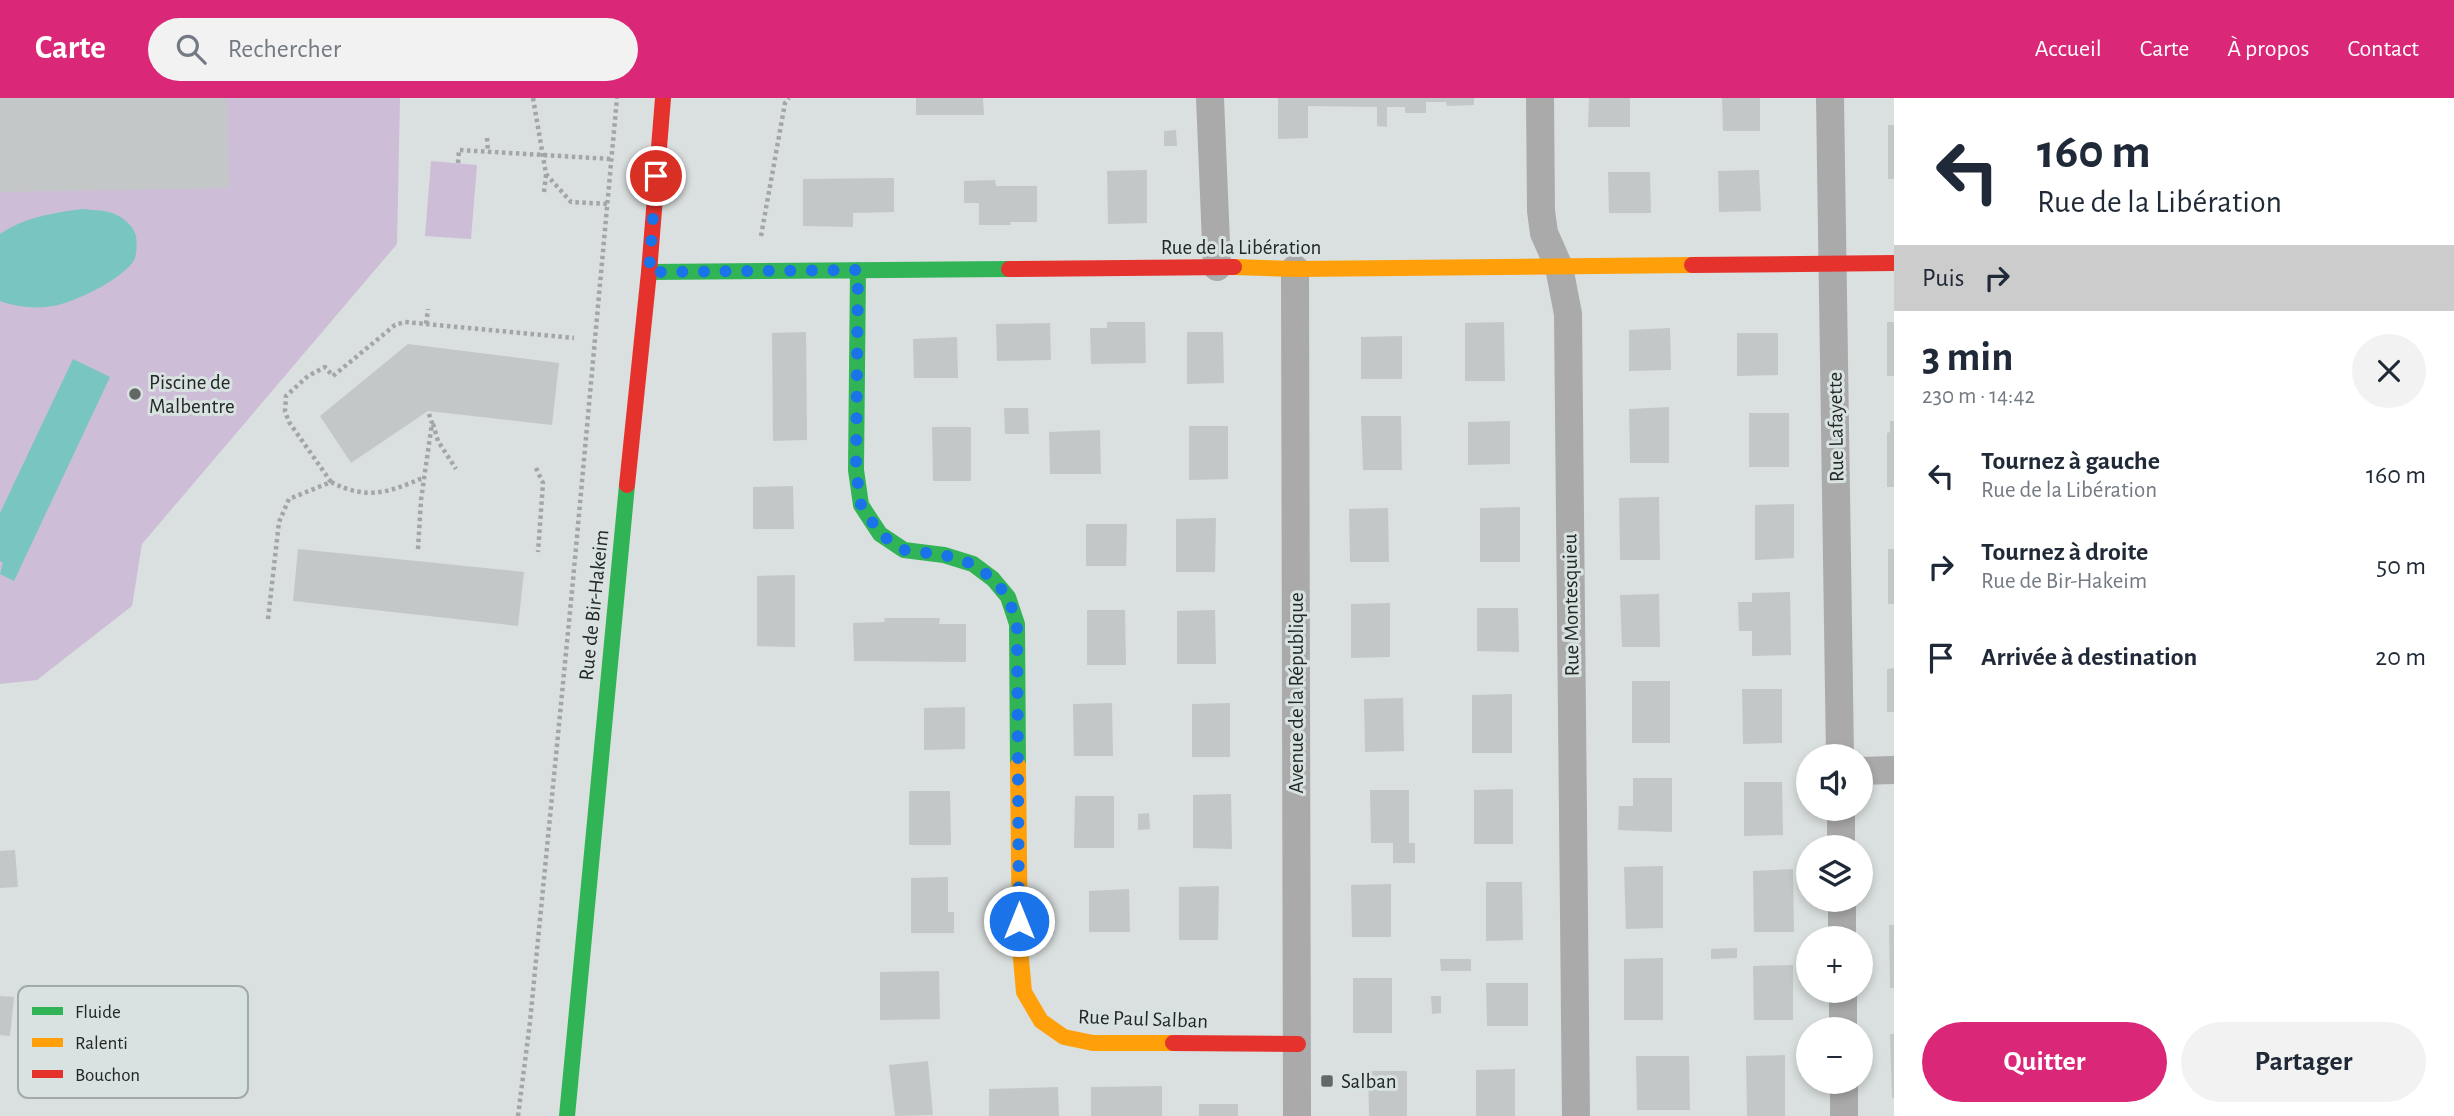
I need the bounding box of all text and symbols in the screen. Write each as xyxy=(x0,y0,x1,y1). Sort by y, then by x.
search box xyxy=(148,18,638,81)
icon: search xyxy=(172,30,210,68)
text: Carte xyxy=(35,32,106,65)
text: Rechercher xyxy=(228,36,341,62)
text: Accueil xyxy=(2035,37,2102,61)
text: Carte xyxy=(2140,37,2189,61)
text: À propos xyxy=(2227,37,2309,61)
text: Contact xyxy=(2347,37,2419,61)
icon: left xyxy=(1922,126,2013,217)
text: 160 m xyxy=(2037,128,2151,177)
pin xyxy=(626,146,686,206)
icon: arrive xyxy=(637,157,675,195)
text: Rue de la Libération xyxy=(2037,186,2282,218)
street label: Rue de la Libération xyxy=(1161,237,1321,258)
icon: right xyxy=(1978,259,2016,297)
text: Puis xyxy=(1922,265,1964,291)
button: close xyxy=(2352,334,2426,408)
text: 3 min xyxy=(1922,336,2014,378)
place label: Piscine de Malbentre xyxy=(149,372,235,417)
street label: Rue Lafayette xyxy=(1825,372,1847,482)
text: 230 m · 14:42 xyxy=(1922,385,2035,408)
marker: Piscine de Malbentre xyxy=(127,386,143,402)
text: Tournez à gauche xyxy=(1981,448,2160,474)
icon: left xyxy=(1922,457,1960,495)
text: 160 m xyxy=(2366,462,2426,488)
text: Rue de la Libération xyxy=(1981,479,2157,502)
street label: Rue de Bir-Hakeim xyxy=(576,528,612,682)
street label: Rue Montesquieu xyxy=(1559,533,1583,677)
text: Tournez à droite xyxy=(1981,539,2148,565)
icon: right xyxy=(1922,548,1960,586)
text: 50 m xyxy=(2376,553,2426,579)
text: Rue de Bir-Hakeim xyxy=(1981,570,2147,593)
street label: Avenue de la République xyxy=(1286,592,1307,794)
icon: arrive xyxy=(1922,639,1960,677)
text: Arrivée à destination xyxy=(1981,644,2197,670)
text: 20 m xyxy=(2375,644,2426,670)
map controls xyxy=(1796,744,1873,1094)
button: sound xyxy=(1796,744,1873,821)
button: layers xyxy=(1796,835,1873,912)
position arrow xyxy=(982,884,1056,958)
button: + xyxy=(1796,926,1873,1003)
legend xyxy=(18,986,248,1098)
text: Fluide xyxy=(75,1003,121,1022)
street label: Rue Paul Salban xyxy=(1078,1006,1208,1032)
button: − xyxy=(1796,1017,1873,1094)
button: Quitter xyxy=(1922,1022,2167,1102)
button: Partager xyxy=(2181,1022,2426,1102)
text: Ralenti xyxy=(75,1034,128,1053)
text: Bouchon xyxy=(75,1066,140,1085)
place label: Salban xyxy=(1341,1071,1397,1092)
marker: Salban xyxy=(1319,1073,1335,1089)

